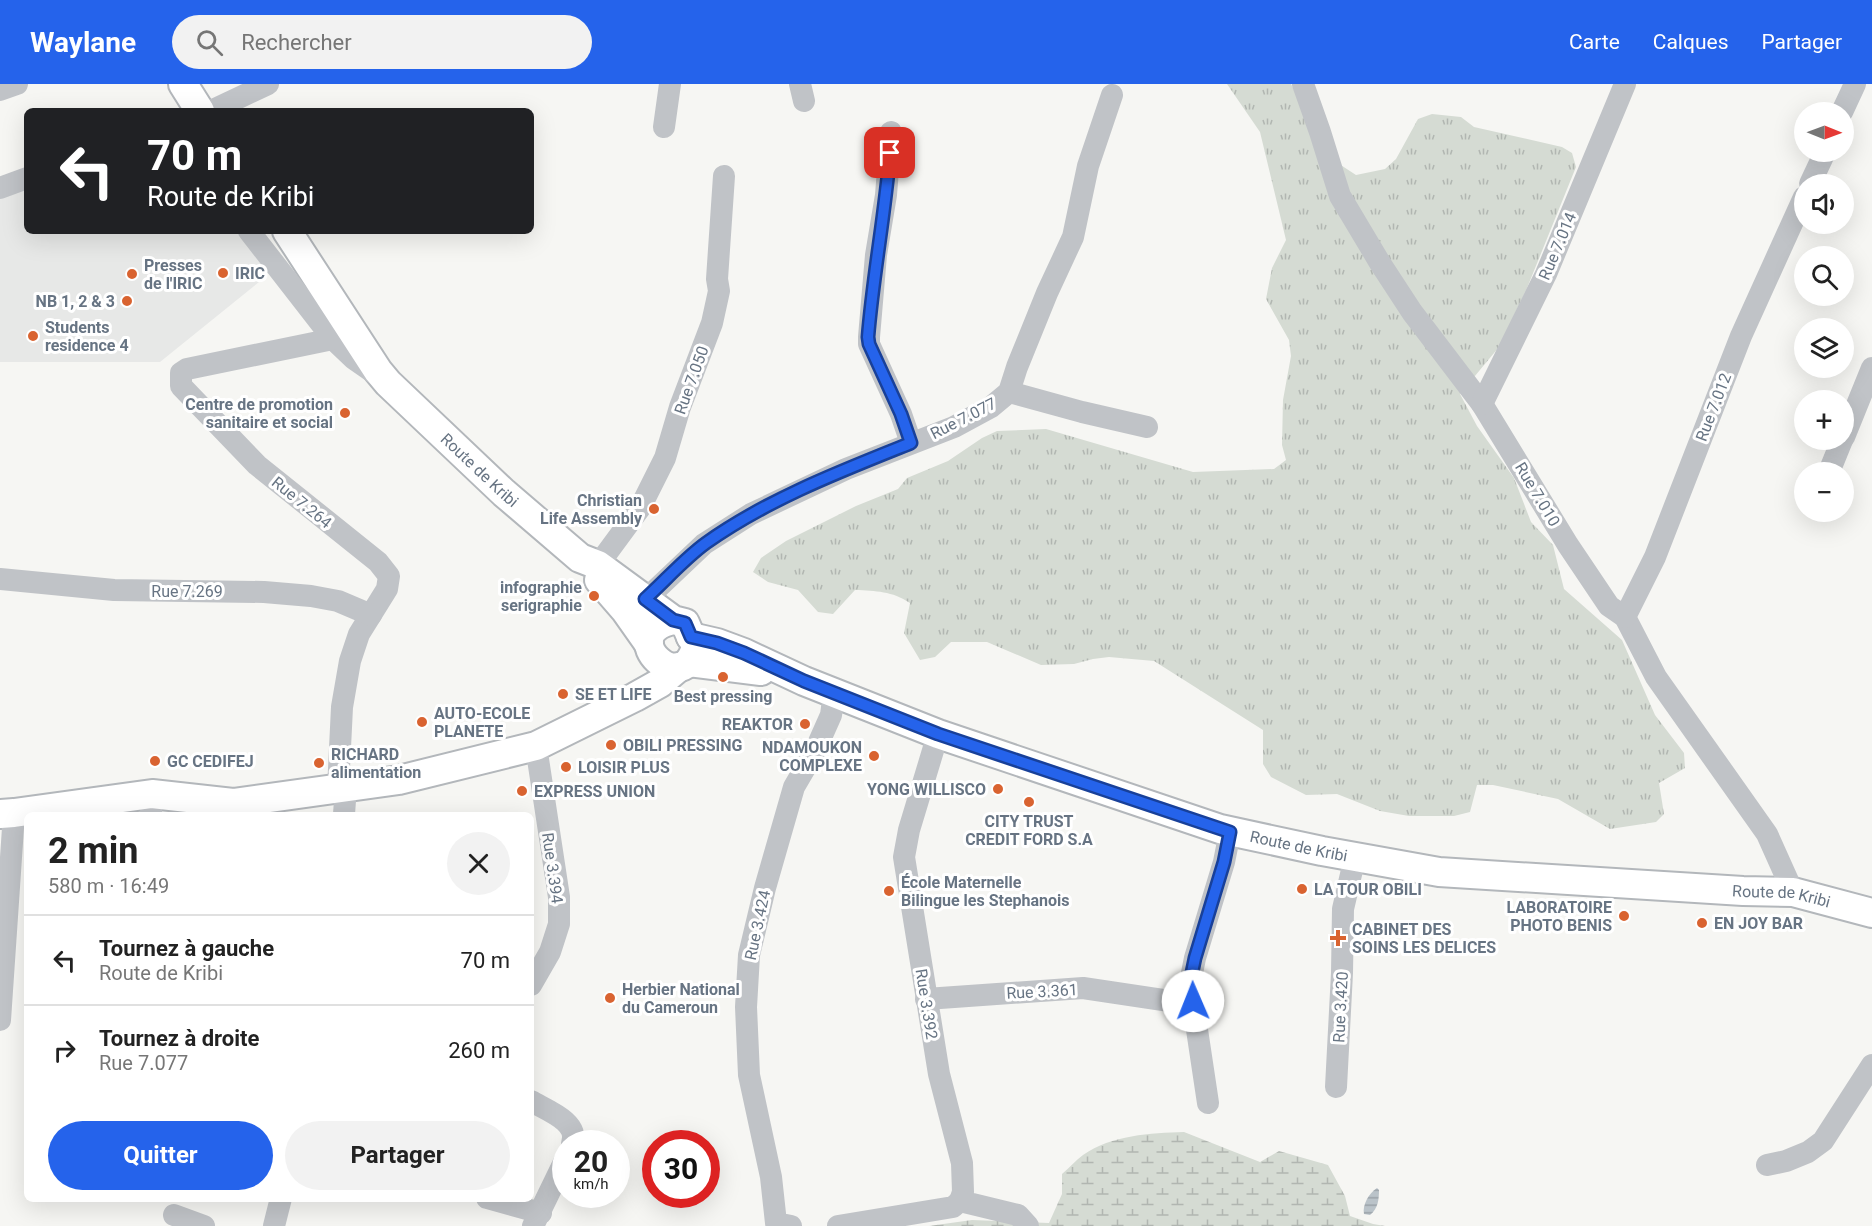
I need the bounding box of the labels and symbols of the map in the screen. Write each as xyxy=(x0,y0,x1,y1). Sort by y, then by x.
north arrow xyxy=(1794,102,1854,162)
pin xyxy=(864,127,915,178)
street label: Rue 7.014 xyxy=(1535,210,1580,283)
place label: Presses de l'IRIC xyxy=(144,256,203,293)
place label: IRIC xyxy=(235,264,265,283)
marker: IRIC xyxy=(216,266,230,280)
marker: Presses de l'IRIC xyxy=(125,267,139,281)
place label: NB 1, 2 & 3 xyxy=(36,292,115,311)
marker: NB 1, 2 & 3 xyxy=(120,294,134,308)
place label: Students residence 4 xyxy=(45,318,129,355)
marker: Students residence 4 xyxy=(26,329,40,343)
street label: Rue 7.050 xyxy=(670,343,713,417)
street label: Rue 7.012 xyxy=(1692,370,1735,444)
street label: Rue 7.077 xyxy=(927,394,999,443)
place label: Centre de promotion sanitaire et social xyxy=(185,395,333,432)
marker: Centre de promotion sanitaire et social xyxy=(338,406,352,420)
street label: Route de Kribi xyxy=(437,429,522,511)
street label: Rue 7.010 xyxy=(1511,459,1564,530)
street label: Rue 7.264 xyxy=(268,473,335,532)
place label: Christian Life Assembly xyxy=(540,491,643,528)
marker: Christian Life Assembly xyxy=(647,502,661,516)
place label: infographie serigraphie xyxy=(500,578,582,615)
street label: Rue 7.269 xyxy=(151,582,223,601)
marker: infographie serigraphie xyxy=(587,589,601,603)
marker: Best pressing xyxy=(716,670,730,684)
place label: SE ET LIFE xyxy=(575,685,652,704)
marker: SE ET LIFE xyxy=(556,687,570,701)
place label: Best pressing xyxy=(674,687,772,706)
place label: AUTO-ECOLE PLANETE xyxy=(434,704,530,741)
marker: AUTO-ECOLE PLANETE xyxy=(415,715,429,729)
place label: REAKTOR xyxy=(722,715,793,734)
marker: REAKTOR xyxy=(798,717,812,731)
place label: OBILI PRESSING xyxy=(623,736,742,755)
marker: OBILI PRESSING xyxy=(604,738,618,752)
place label: NDAMOUKON COMPLEXE xyxy=(762,738,862,775)
place label: RICHARD alimentation xyxy=(331,745,421,782)
marker: NDAMOUKON COMPLEXE xyxy=(867,749,881,763)
place label: GC CEDIFEJ xyxy=(167,752,254,771)
marker: GC CEDIFEJ xyxy=(148,754,162,768)
marker: RICHARD alimentation xyxy=(312,756,326,770)
place label: LOISIR PLUS xyxy=(578,758,670,777)
marker: LOISIR PLUS xyxy=(559,760,573,774)
place label: YONG WILLISCO xyxy=(867,780,986,799)
place label: EXPRESS UNION xyxy=(534,782,655,801)
marker: YONG WILLISCO xyxy=(991,782,1005,796)
marker: EXPRESS UNION xyxy=(515,784,529,798)
marker: CITY TRUST CREDIT FORD S.A xyxy=(1022,795,1036,809)
place label: CITY TRUST CREDIT FORD S.A xyxy=(965,812,1093,849)
street label: Route de Kribi xyxy=(1248,827,1349,865)
street label: Rue 3.394 xyxy=(538,831,567,905)
place label: École Maternelle Bilingue les Stephanois xyxy=(901,873,1070,910)
place label: LA TOUR OBILI xyxy=(1314,880,1422,899)
street label: Route de Kribi xyxy=(1732,881,1832,912)
marker: LA TOUR OBILI xyxy=(1295,882,1309,896)
marker: École Maternelle Bilingue les Stephanois xyxy=(882,884,896,898)
street label: Rue 3.424 xyxy=(741,888,774,962)
place label: LABORATOIRE PHOTO BENIS xyxy=(1507,898,1612,935)
marker: LABORATOIRE PHOTO BENIS xyxy=(1617,909,1631,923)
place label: EN JOY BAR xyxy=(1714,914,1803,933)
marker: EN JOY BAR xyxy=(1695,916,1709,930)
place label: CABINET DES SOINS LES DELICES xyxy=(1352,920,1496,957)
marker: CABINET DES SOINS LES DELICES xyxy=(1329,929,1347,947)
street label: Rue 3.392 xyxy=(912,967,941,1041)
position arrow xyxy=(1161,969,1225,1033)
street label: Rue 3.420 xyxy=(1329,971,1352,1043)
place label: Herbier National du Cameroun xyxy=(622,980,740,1017)
street label: Rue 3.361 xyxy=(1006,980,1078,1003)
marker: Herbier National du Cameroun xyxy=(603,991,617,1005)
speed limit sign: 30 xyxy=(642,1130,720,1208)

